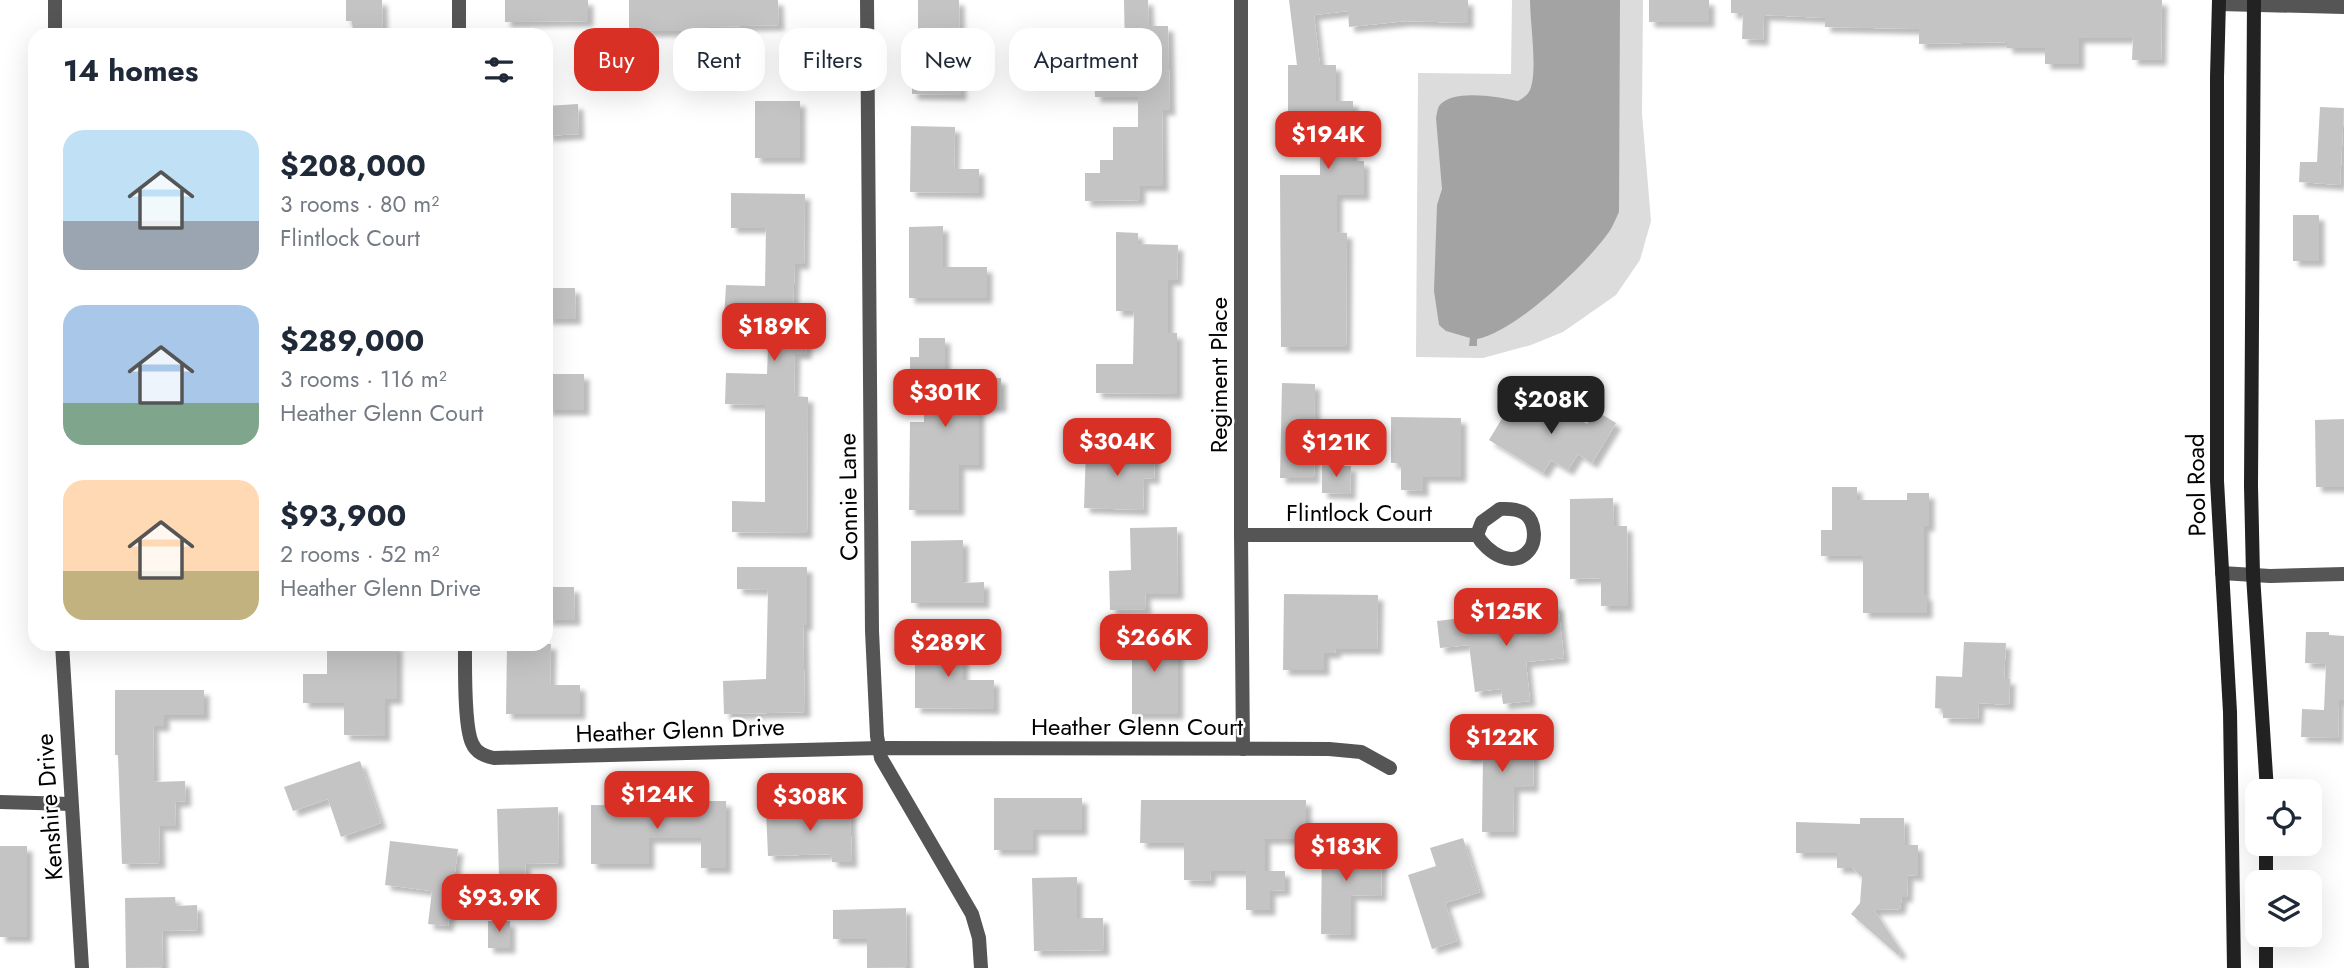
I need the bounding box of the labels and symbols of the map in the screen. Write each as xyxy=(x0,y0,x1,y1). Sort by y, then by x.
pin: $194K xyxy=(1279,111,1377,171)
street label: Regiment Place xyxy=(1201,297,1236,453)
pin: $189K xyxy=(725,304,823,363)
pin: $301K xyxy=(896,370,994,429)
pin: $208K xyxy=(1502,376,1600,436)
pin: $304K xyxy=(1068,419,1166,478)
pin: $121K xyxy=(1287,420,1385,479)
street label: Connie Lane xyxy=(829,433,867,561)
street label: Pool Road xyxy=(2178,433,2214,537)
street label: Flintlock Court xyxy=(1286,495,1432,530)
pin: $125K xyxy=(1457,588,1555,648)
pin: $266K xyxy=(1105,614,1203,674)
pin: $289K xyxy=(899,620,997,679)
street label: Heather Glenn Drive xyxy=(575,709,785,751)
street label: Heather Glenn Court xyxy=(1031,709,1243,744)
pin: $122K xyxy=(1453,714,1551,774)
street label: Kenshire Drive xyxy=(26,732,72,882)
pin: $124K xyxy=(608,772,706,831)
pin: $308K xyxy=(761,774,859,833)
pin: $183K xyxy=(1297,824,1395,883)
pin: $93.9K xyxy=(442,874,556,934)

